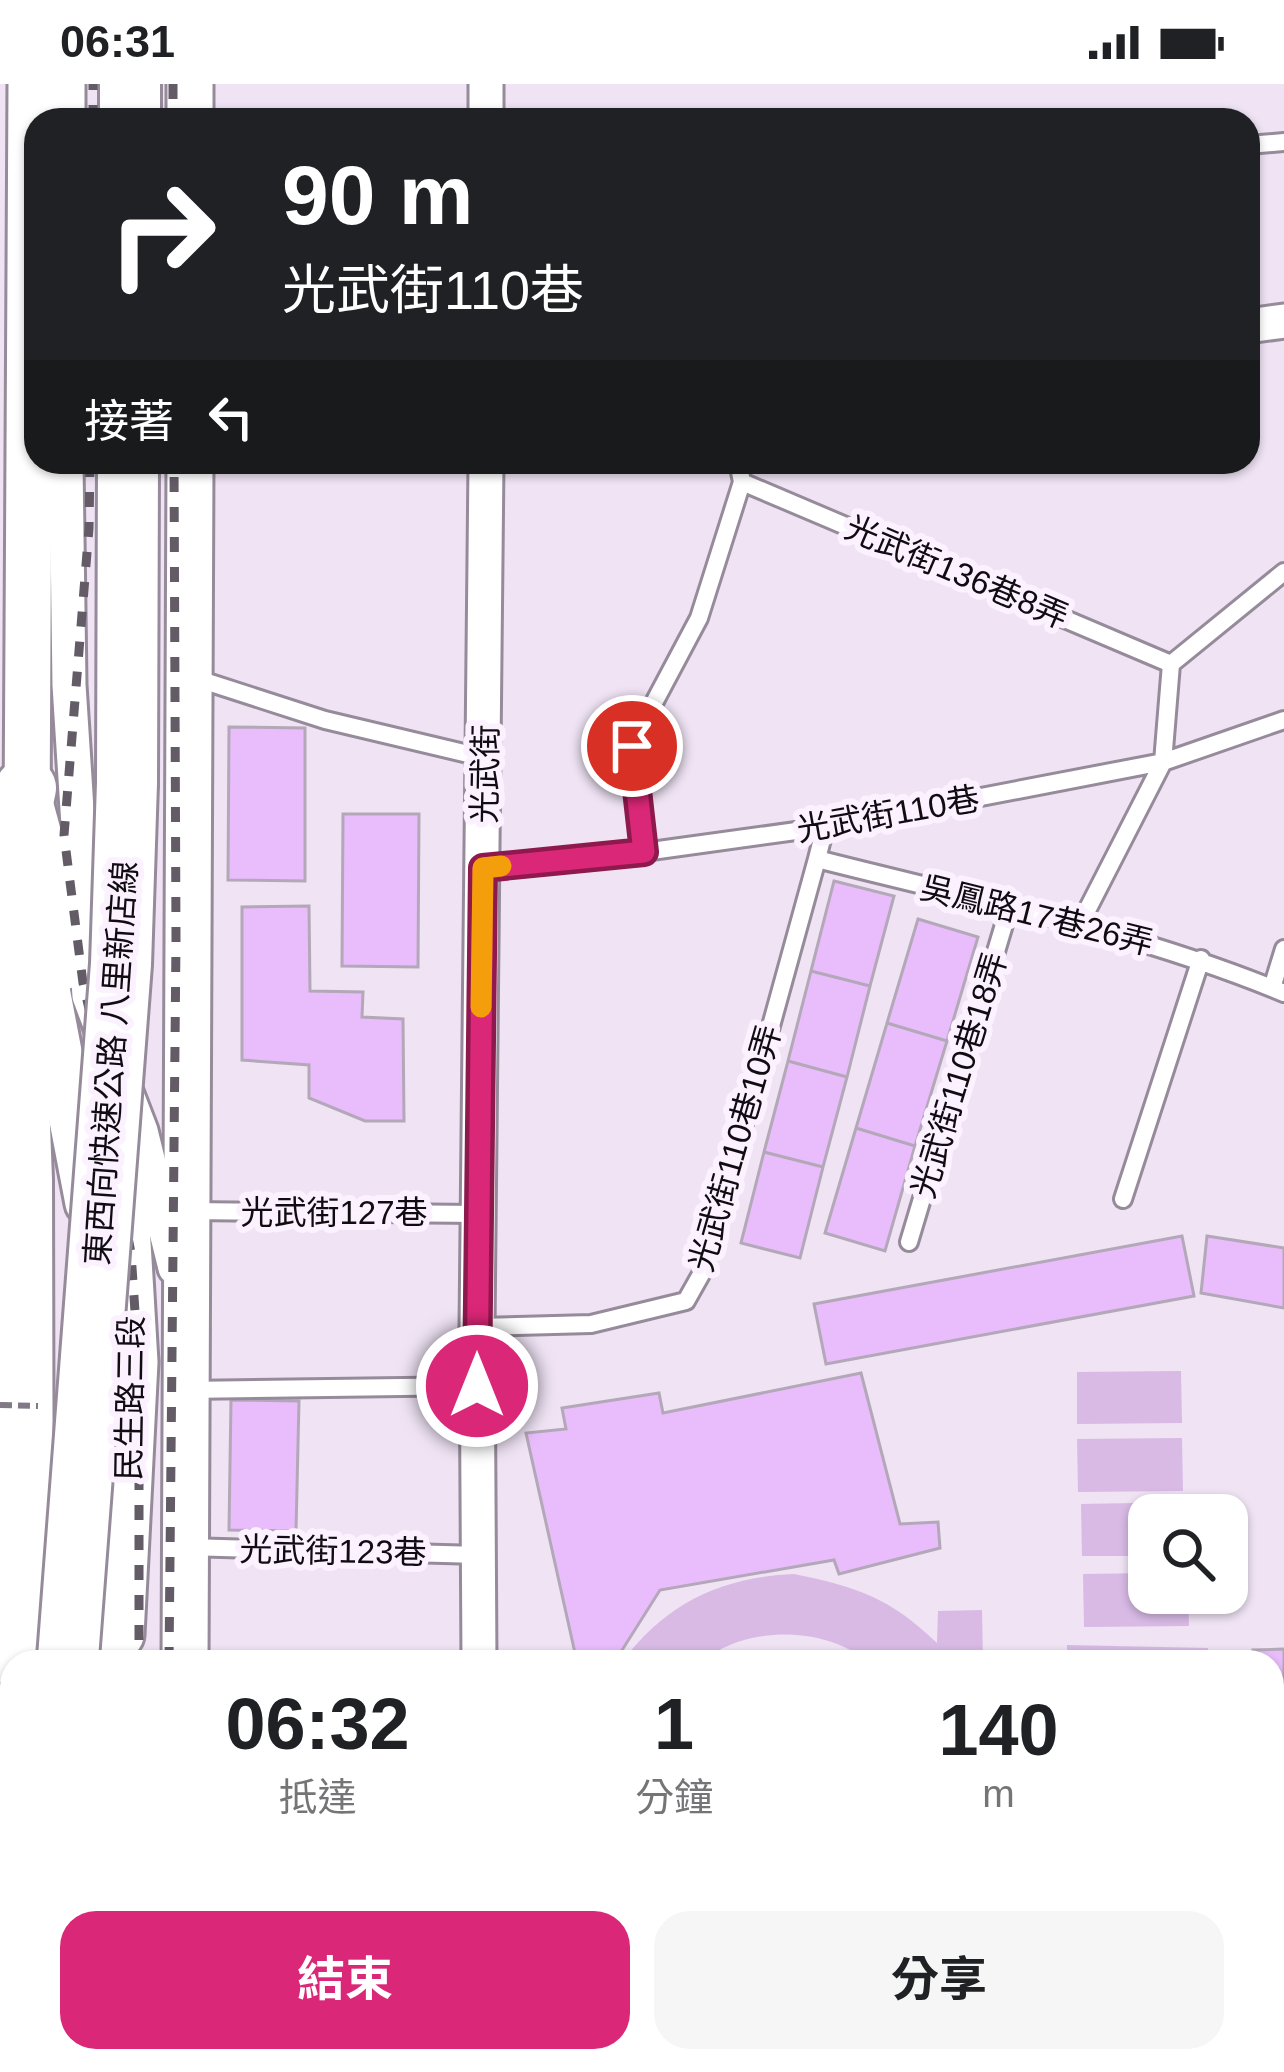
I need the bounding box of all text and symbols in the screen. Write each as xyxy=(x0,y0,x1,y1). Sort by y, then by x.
text: 06:31 xyxy=(60,16,175,67)
text: 90 m xyxy=(282,148,473,242)
icon: right xyxy=(84,156,240,312)
text: 光武街110巷 xyxy=(282,260,584,320)
icon: left xyxy=(198,384,264,450)
text: 接著 xyxy=(84,396,174,447)
street label: 光武街136巷8弄 xyxy=(840,508,1074,636)
pin xyxy=(581,695,683,797)
icon: arrive xyxy=(599,713,665,779)
street label: 光武街 xyxy=(466,724,504,824)
street label: 光武街110巷 xyxy=(794,780,982,848)
street label: 東西向快速公路 八里新店線 xyxy=(78,860,144,1266)
street label: 吳鳳路17巷26弄 xyxy=(917,868,1157,962)
street label: 光武街110巷18弄 xyxy=(904,948,1014,1202)
street label: 光武街110巷10弄 xyxy=(682,1021,788,1275)
street label: 光武街127巷 xyxy=(240,1194,428,1231)
street label: 民生路三段 xyxy=(110,1315,150,1481)
position arrow xyxy=(414,1323,540,1449)
map controls xyxy=(1128,1494,1248,1614)
button: search xyxy=(1128,1494,1248,1614)
street label: 光武街123巷 xyxy=(239,1531,427,1571)
text: 06:32 xyxy=(225,1684,410,1764)
text: 1 xyxy=(654,1684,694,1764)
text: 140 xyxy=(938,1690,1059,1770)
text: m xyxy=(982,1772,1015,1815)
text: 抵達 xyxy=(278,1776,357,1819)
text: 分鐘 xyxy=(635,1776,713,1819)
button: 結束 xyxy=(60,1911,630,2049)
button: 分享 xyxy=(654,1911,1224,2049)

